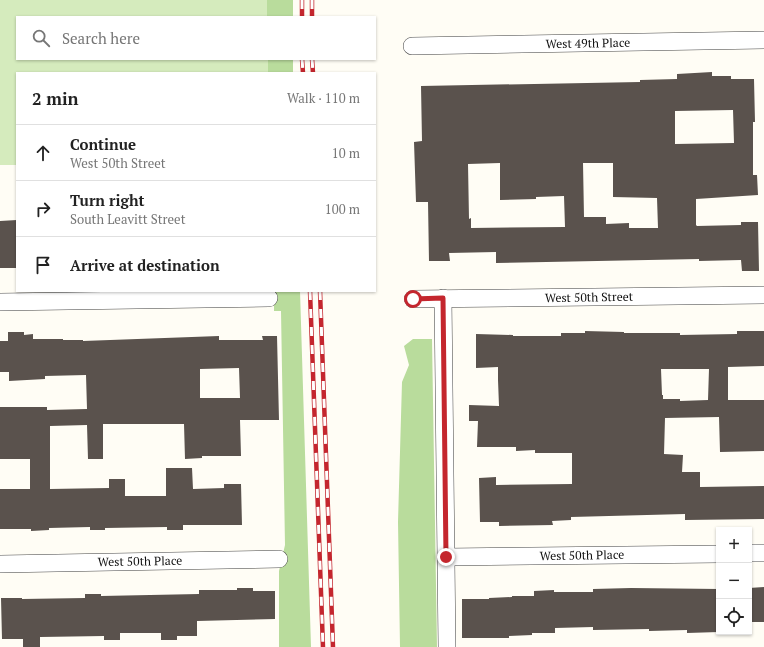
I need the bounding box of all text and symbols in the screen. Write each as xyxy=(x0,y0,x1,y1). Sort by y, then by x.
search box xyxy=(16,16,376,60)
icon: search xyxy=(30,27,52,49)
text: Search here xyxy=(62,28,140,48)
street label: West 49th Place xyxy=(546,35,630,51)
text: 2 min xyxy=(32,87,79,110)
text: Walk · 110 m xyxy=(287,89,360,107)
text: Continue xyxy=(70,134,136,154)
icon: ahead xyxy=(32,142,54,164)
text: 10 m xyxy=(332,144,360,162)
text: West 50th Street xyxy=(70,154,166,172)
text: Turn right xyxy=(70,190,145,210)
icon: right xyxy=(32,198,54,220)
text: 100 m xyxy=(325,200,360,218)
text: South Leavitt Street xyxy=(70,210,185,228)
icon: arrive xyxy=(32,254,54,276)
text: Arrive at destination xyxy=(70,255,220,275)
street label: West 50th Street xyxy=(545,289,634,305)
route start xyxy=(404,290,422,308)
map controls xyxy=(716,527,752,635)
button: + xyxy=(716,527,752,563)
street label: West 50th Place xyxy=(540,547,624,563)
route end xyxy=(437,548,455,566)
street label: West 50th Place xyxy=(98,553,182,569)
button: − xyxy=(716,563,752,599)
button: locate xyxy=(716,599,752,635)

